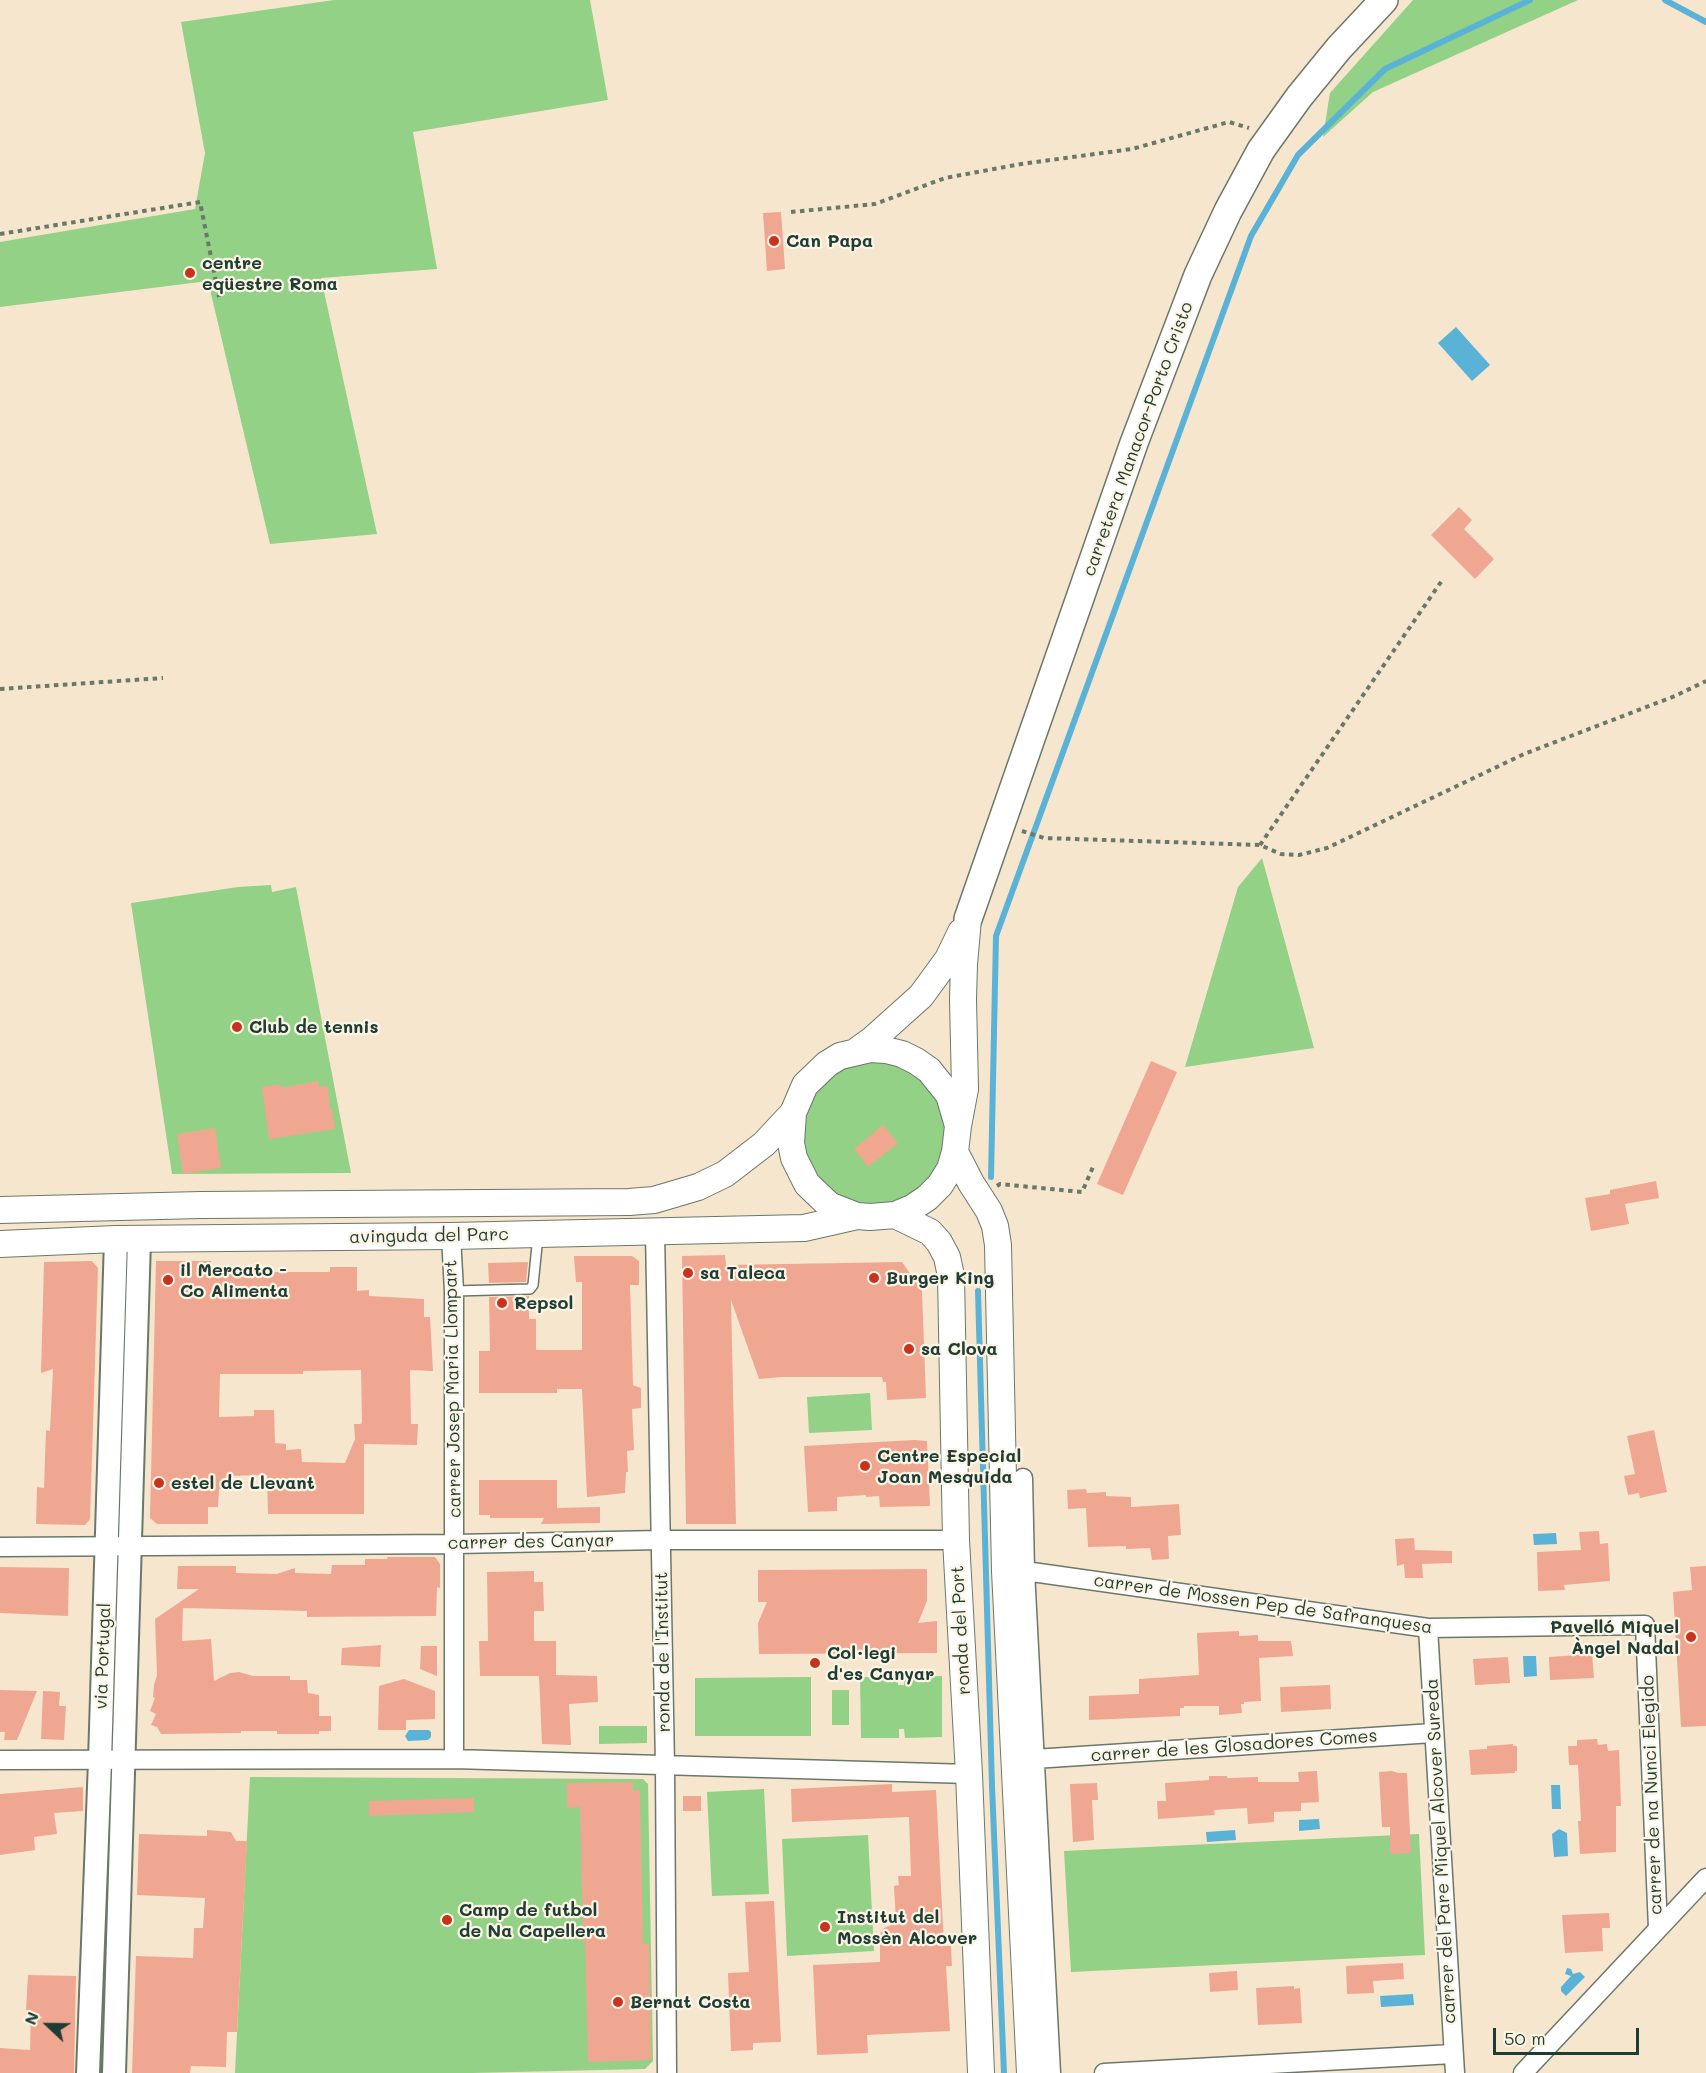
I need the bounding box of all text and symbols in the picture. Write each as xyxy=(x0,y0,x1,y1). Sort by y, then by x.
place label: Can Papa xyxy=(786,230,873,252)
marker: Can Papa xyxy=(767,234,781,248)
place label: centre eqüestre Roma xyxy=(202,252,338,294)
marker: centre eqüestre Roma xyxy=(183,266,197,280)
street label: carretera Manacor-Porto Cristo xyxy=(1078,299,1198,579)
place label: Club de tennis xyxy=(249,1016,379,1038)
marker: Club de tennis xyxy=(230,1020,244,1034)
street label: avinguda del Parc xyxy=(349,1224,509,1248)
place label: il Mercato - Co Alimenta xyxy=(180,1259,289,1302)
street label: carrer Josep Maria Llompart xyxy=(440,1260,466,1518)
place label: sa Taleca xyxy=(700,1262,786,1284)
marker: sa Taleca xyxy=(681,1266,695,1280)
place label: Burger King xyxy=(886,1267,994,1289)
marker: Burger King xyxy=(867,1271,881,1285)
marker: il Mercato - Co Alimenta xyxy=(161,1273,175,1287)
place label: Repsol xyxy=(514,1292,573,1314)
marker: Repsol xyxy=(495,1296,509,1310)
place label: sa Clova xyxy=(921,1338,998,1360)
marker: sa Clova xyxy=(902,1342,916,1356)
place label: Centre Especial Joan Mesquida xyxy=(877,1445,1021,1488)
marker: Centre Especial Joan Mesquida xyxy=(858,1459,872,1473)
place label: estel de Llevant xyxy=(171,1472,315,1494)
marker: estel de Llevant xyxy=(152,1476,166,1490)
street label: carrer des Canyar xyxy=(448,1530,614,1554)
street label: ronda del Port xyxy=(947,1565,975,1695)
street label: carrer de Mossen Pep de Safranquesa xyxy=(1092,1570,1434,1638)
street label: ronda de l'Institut xyxy=(651,1572,675,1732)
street label: via Portugal xyxy=(90,1602,116,1710)
place label: Pavelló Miquel Àngel Nadal xyxy=(1550,1616,1679,1658)
marker: Pavelló Miquel Àngel Nadal xyxy=(1684,1630,1698,1644)
place label: Col·legi d'es Canyar xyxy=(827,1642,934,1684)
marker: Col·legi d'es Canyar xyxy=(808,1656,822,1670)
street label: carrer de na Nunci Elegido xyxy=(1637,1675,1667,1915)
street label: carrer del Pare Miquel Alcover Sureda xyxy=(1421,1678,1461,2024)
street label: carrer de les Glosadores Comes xyxy=(1090,1725,1378,1767)
place label: Camp de futbol de Na Capellera xyxy=(459,1899,606,1942)
place label: Institut del Mossèn Alcover xyxy=(837,1906,977,1948)
marker: Camp de futbol de Na Capellera xyxy=(440,1913,454,1927)
marker: Institut del Mossèn Alcover xyxy=(818,1920,832,1934)
place label: Bernat Costa xyxy=(630,1991,750,2013)
north arrow xyxy=(18,1995,78,2055)
marker: Bernat Costa xyxy=(611,1995,625,2009)
text: N xyxy=(19,2009,43,2028)
scale bar xyxy=(1496,2016,1642,2054)
text: 50 m xyxy=(1504,2026,1546,2050)

